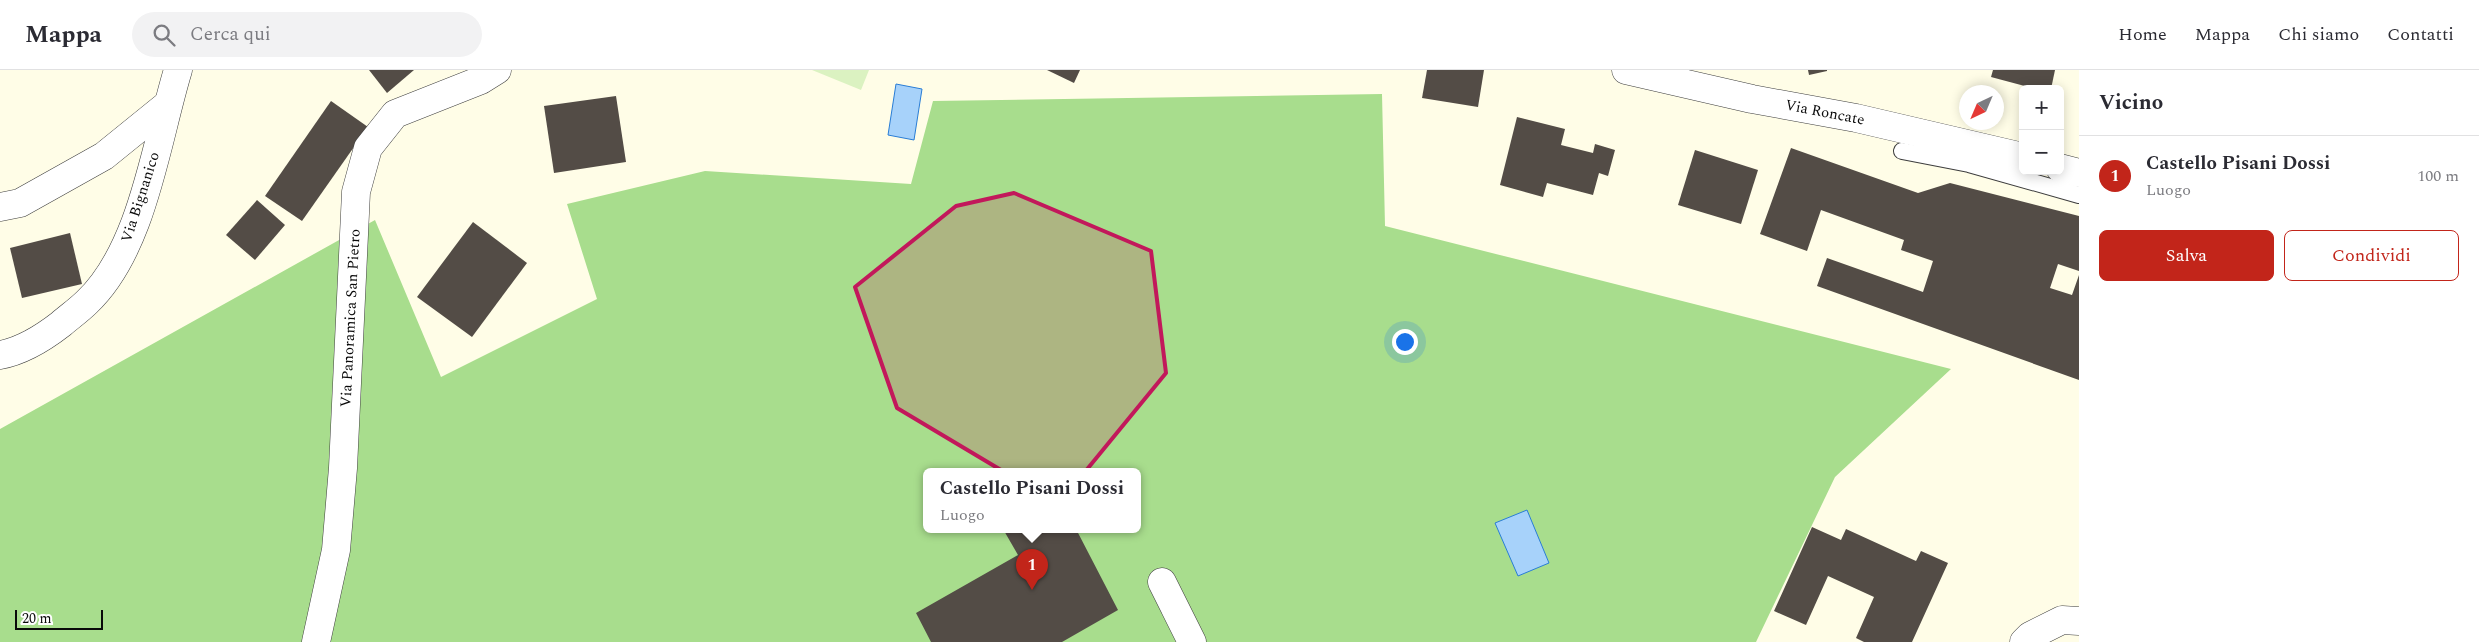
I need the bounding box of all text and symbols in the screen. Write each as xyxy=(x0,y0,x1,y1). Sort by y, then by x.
search box xyxy=(132,12,482,57)
text: Mappa xyxy=(25,17,102,53)
text: Cerca qui xyxy=(190,20,271,49)
icon: search xyxy=(150,21,178,49)
text: Home xyxy=(2118,21,2167,48)
text: Mappa xyxy=(2195,21,2250,48)
text: Chi siamo xyxy=(2278,21,2359,48)
text: Contatti xyxy=(2387,21,2454,48)
north arrow xyxy=(1959,85,2004,130)
map controls xyxy=(2019,85,2064,175)
button: + xyxy=(2019,85,2064,130)
text: Vicino xyxy=(2099,87,2163,119)
street label: Via Roncate xyxy=(1783,94,1867,131)
button: − xyxy=(2019,130,2064,175)
street label: Via Bignanico xyxy=(115,149,166,245)
text: Castello Pisani Dossi xyxy=(2146,149,2330,178)
text: 1 xyxy=(2111,164,2119,188)
text: 100 m xyxy=(2417,164,2459,188)
text: Luogo xyxy=(2146,178,2191,202)
street label: Via Panoramica San Pietro xyxy=(334,228,367,408)
button: Salva xyxy=(2099,230,2274,281)
button: Condividi xyxy=(2284,230,2459,281)
your location xyxy=(1392,329,1418,355)
popup xyxy=(923,468,1141,533)
text: Castello Pisani Dossi xyxy=(940,474,1124,503)
text: Luogo xyxy=(940,503,985,527)
pin: 1 xyxy=(1016,549,1048,590)
scale bar xyxy=(15,607,102,630)
text: 20 m xyxy=(22,608,52,629)

